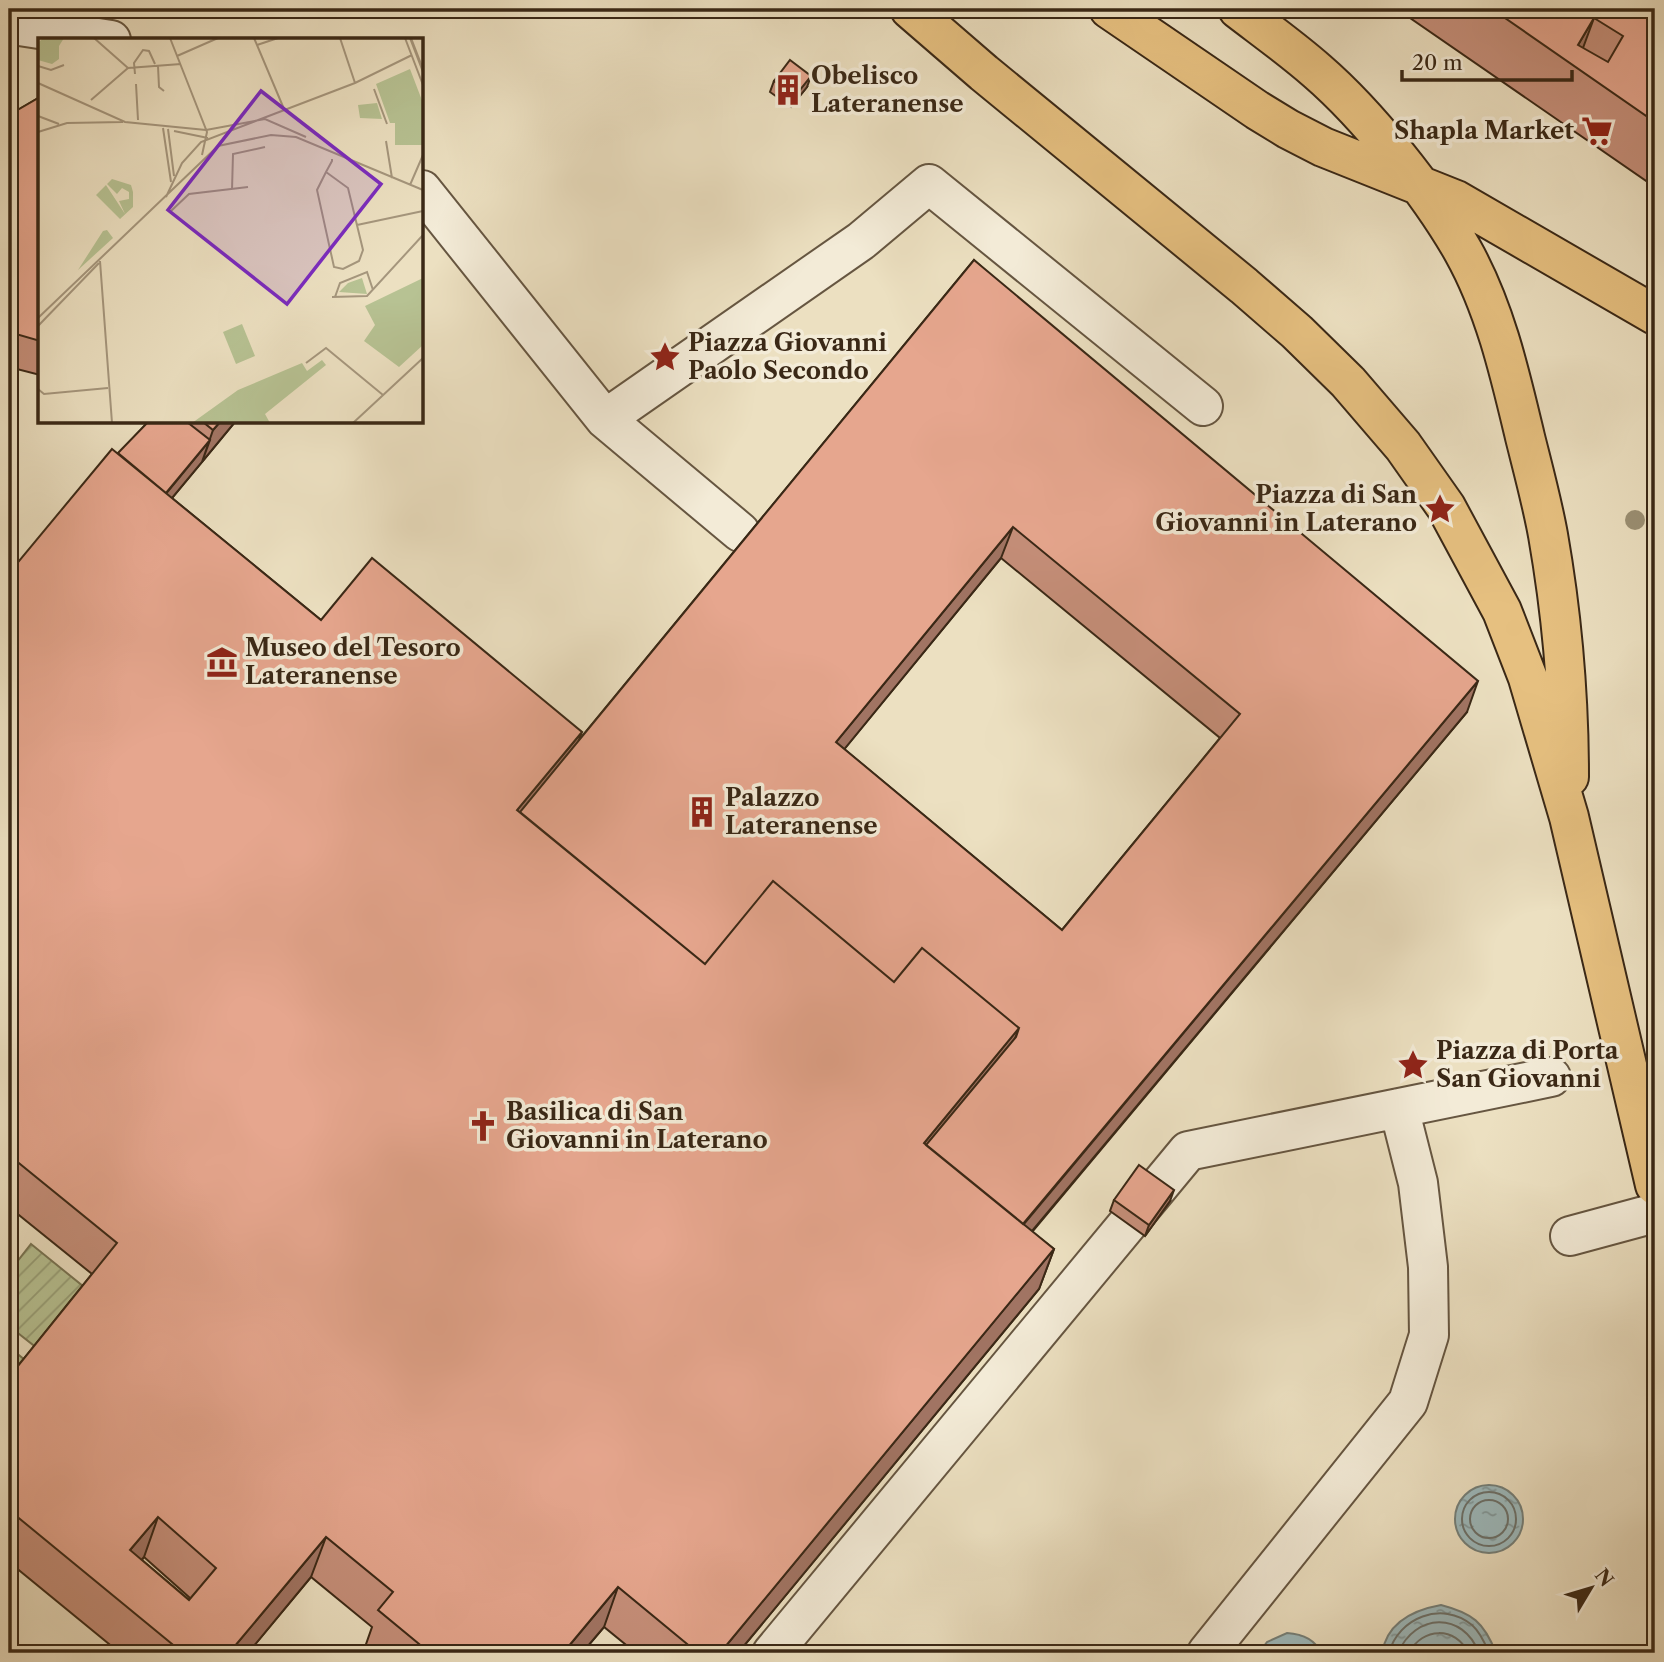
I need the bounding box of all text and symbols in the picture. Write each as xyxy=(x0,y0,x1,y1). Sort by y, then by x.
inset map xyxy=(38,38,424,424)
scale bar xyxy=(1402,38,1571,82)
text: 20 m xyxy=(1412,50,1463,75)
place label: Obelisco Lateranense xyxy=(811,61,964,118)
building icon: Obelisco Lateranense xyxy=(771,73,805,107)
supermarket icon: Shapla Market xyxy=(1580,114,1614,148)
place label: Shapla Market xyxy=(1394,116,1574,145)
place label: Piazza Giovanni Paolo Secondo xyxy=(688,328,887,385)
place icon: Piazza Giovanni Paolo Secondo xyxy=(648,340,682,374)
place label: Piazza di San Giovanni in Laterano xyxy=(1155,480,1418,537)
place icon: Piazza di San Giovanni in Laterano xyxy=(1423,492,1457,526)
place label: Museo del Tesoro Lateranense xyxy=(245,633,461,690)
museum icon: Museo del Tesoro Lateranense xyxy=(205,645,239,679)
place label: Palazzo Lateranense xyxy=(725,783,878,840)
building icon: Palazzo Lateranense xyxy=(685,795,719,829)
place label: Piazza di Porta San Giovanni xyxy=(1436,1036,1620,1093)
place icon: Piazza di Porta San Giovanni xyxy=(1396,1048,1430,1082)
place label: Basilica di San Giovanni in Laterano xyxy=(506,1097,768,1154)
church icon: Basilica di San Giovanni in Laterano xyxy=(466,1109,500,1143)
north arrow xyxy=(1556,1554,1626,1624)
text: N xyxy=(1590,1564,1618,1591)

